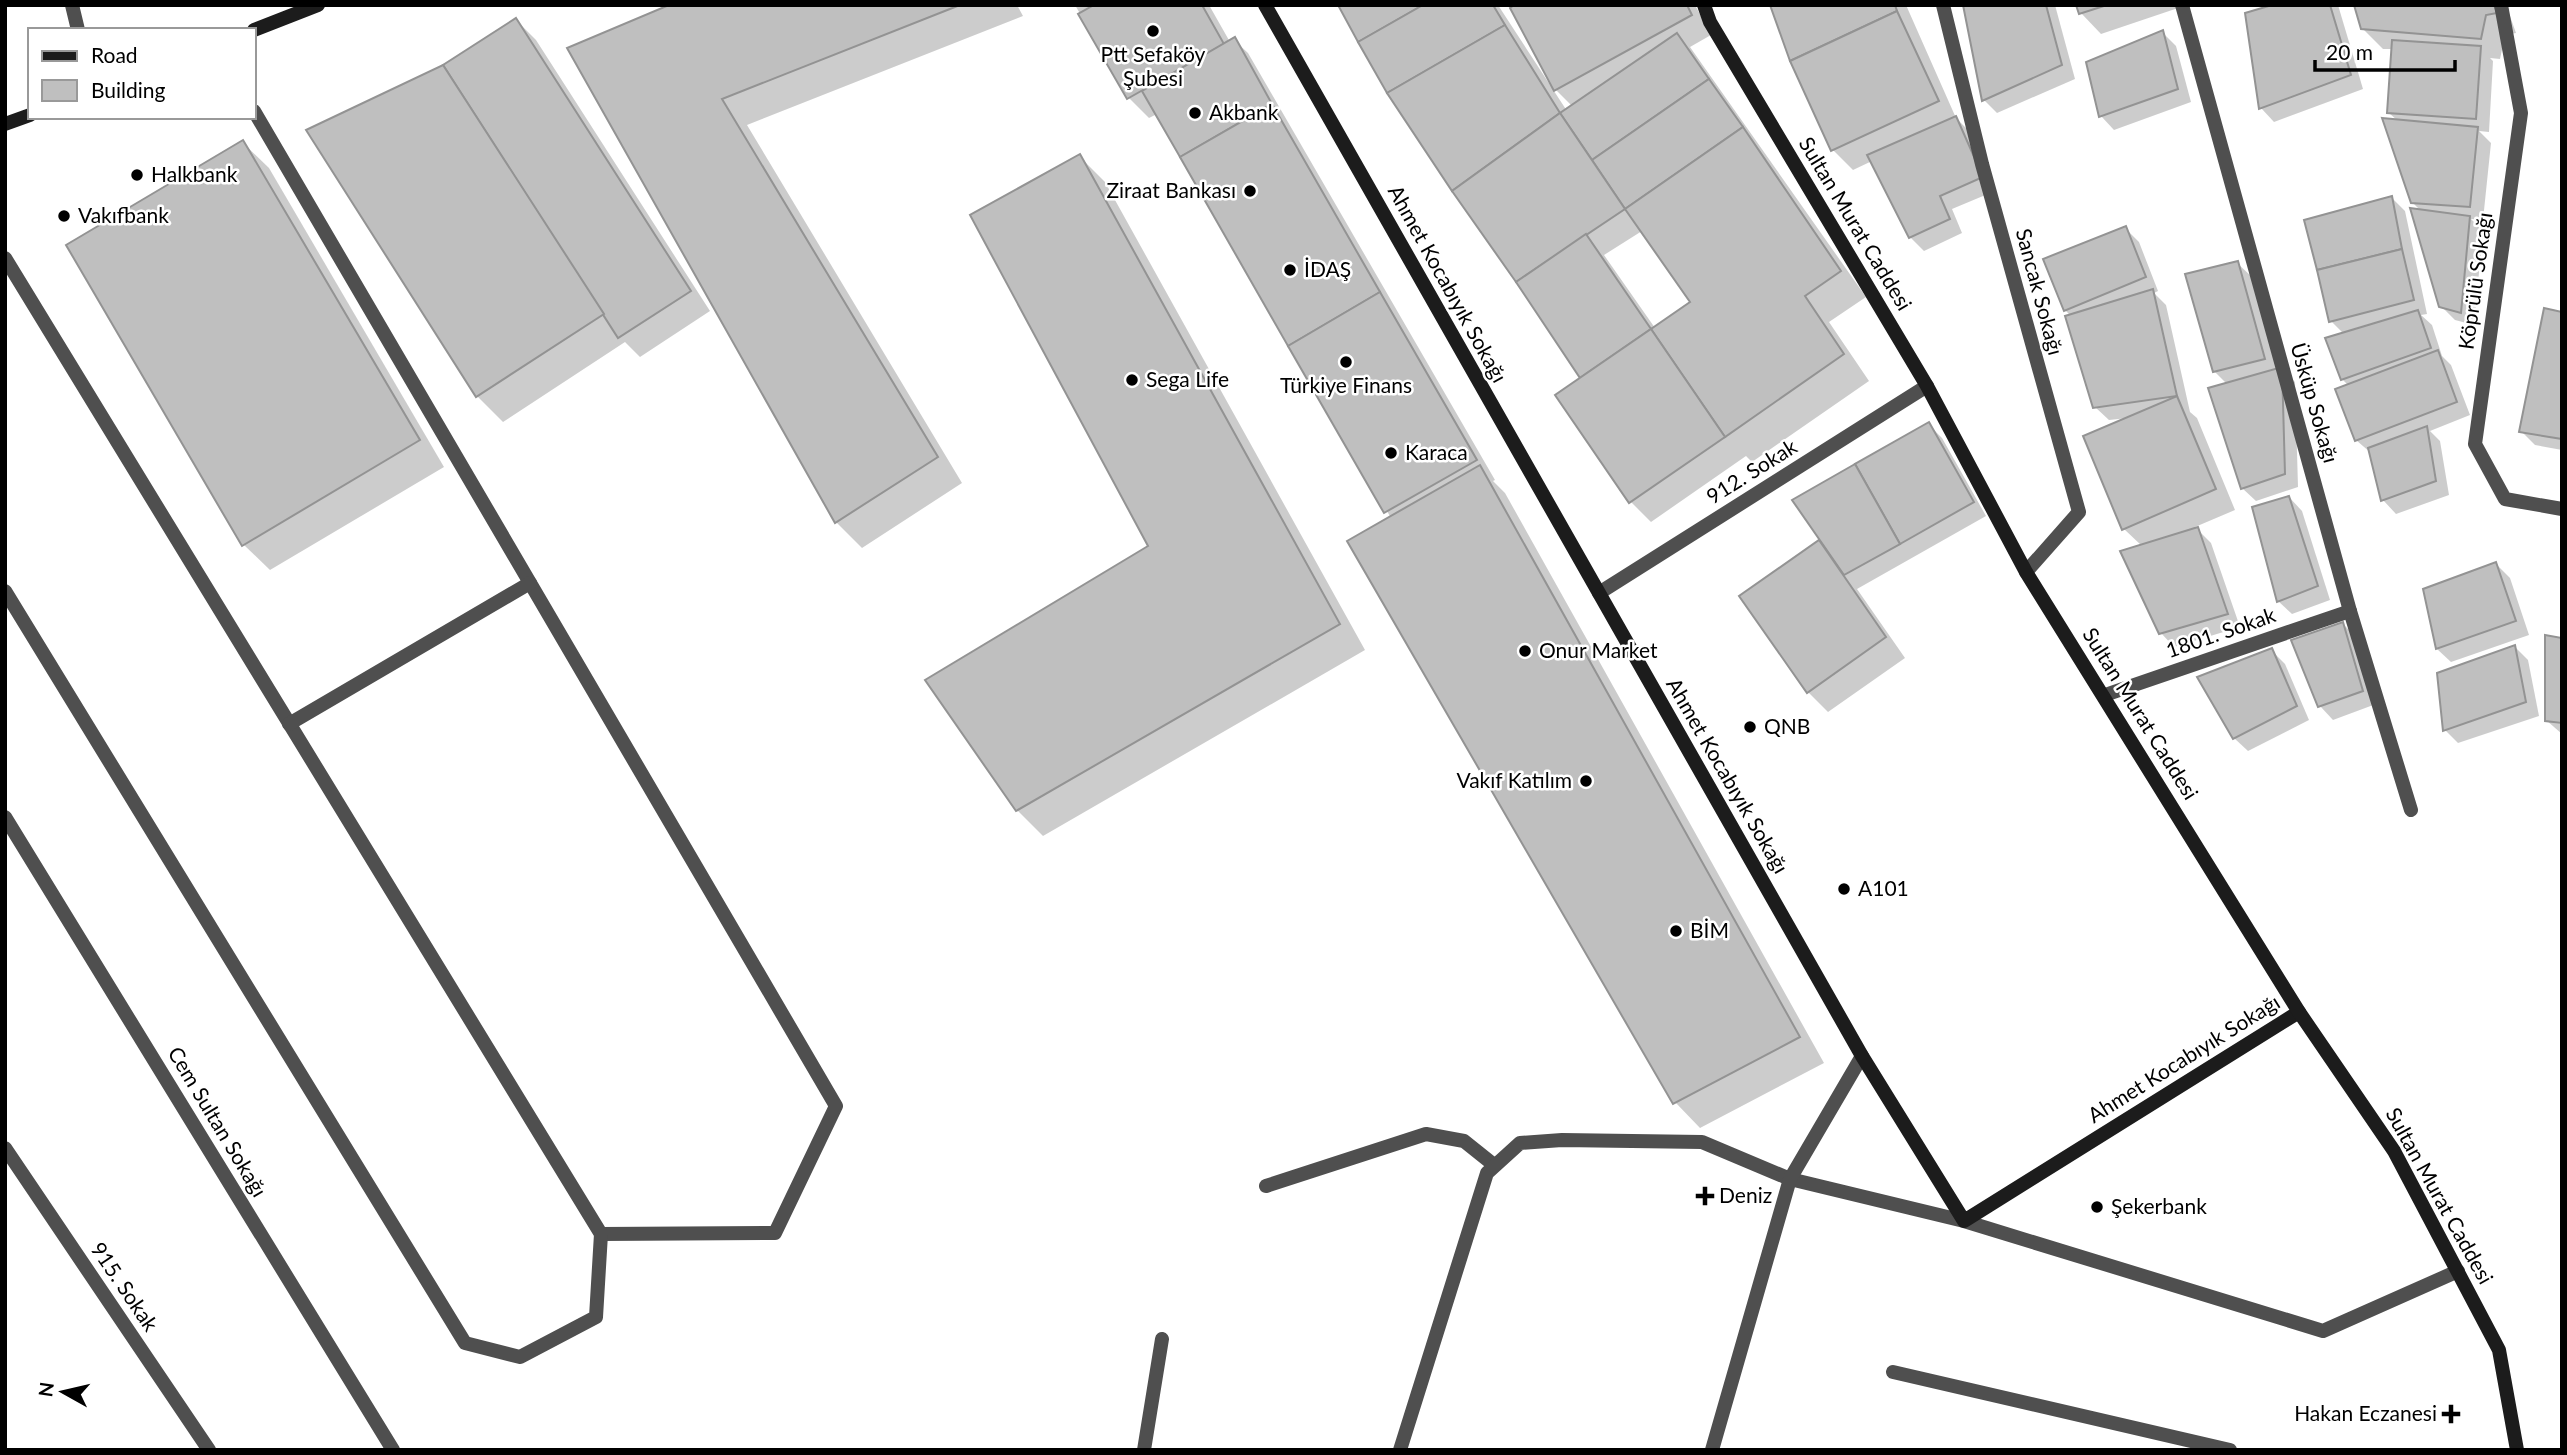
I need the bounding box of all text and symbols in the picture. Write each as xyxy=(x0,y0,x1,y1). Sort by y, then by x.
marker: Ptt Sefaköy Şubesi xyxy=(1145,23,1161,39)
legend xyxy=(28,28,256,119)
scale bar xyxy=(2315,28,2455,72)
text: 20 m xyxy=(2326,39,2373,64)
place label: Ptt Sefaköy Şubesi xyxy=(1101,41,1206,90)
text: Road xyxy=(91,42,138,67)
text: Building xyxy=(91,77,166,102)
place label: Akbank xyxy=(1209,99,1279,124)
marker: Akbank xyxy=(1187,105,1203,121)
street label: Sultan Murat Caddesi xyxy=(1795,132,1918,314)
place label: Halkbank xyxy=(151,161,238,186)
marker: Halkbank xyxy=(129,167,145,183)
place label: Ziraat Bankası xyxy=(1106,177,1236,202)
street label: Ahmet Kocabıyık Sokağı xyxy=(1384,180,1513,386)
marker: Ziraat Bankası xyxy=(1242,183,1258,199)
place label: Vakıfbank xyxy=(78,202,169,227)
marker: Vakıfbank xyxy=(56,208,72,224)
street label: Köprülü Sokağı xyxy=(2452,210,2497,351)
street label: Sancak Sokağı xyxy=(2012,225,2069,358)
place label: İDAŞ xyxy=(1304,256,1351,281)
marker: İDAŞ xyxy=(1282,262,1298,278)
street label: Üsküp Sokağı xyxy=(2286,340,2345,466)
marker: Türkiye Finans xyxy=(1338,354,1354,370)
place label: Sega Life xyxy=(1146,366,1229,391)
marker: Sega Life xyxy=(1124,372,1140,388)
place label: Türkiye Finans xyxy=(1280,372,1412,397)
street label: 912. Sokak xyxy=(1701,433,1801,508)
place label: Karaca xyxy=(1405,439,1468,464)
marker: Karaca xyxy=(1383,445,1399,461)
street label: 1801. Sokak xyxy=(2163,601,2279,662)
street label: Sultan Murat Caddesi xyxy=(2078,623,2204,804)
place label: Onur Market xyxy=(1539,637,1658,662)
marker: Onur Market xyxy=(1517,643,1533,659)
street label: Ahmet Kocabıyık Sokağı xyxy=(1662,673,1795,877)
place label: QNB xyxy=(1764,713,1810,738)
marker: QNB xyxy=(1742,719,1758,735)
place label: Vakıf Katılım xyxy=(1456,767,1572,792)
marker: Vakıf Katılım xyxy=(1578,773,1594,789)
place label: A101 xyxy=(1858,875,1909,900)
marker: A101 xyxy=(1836,881,1852,897)
place label: BİM xyxy=(1690,917,1729,942)
marker: BİM xyxy=(1668,923,1684,939)
street label: Ahmet Kocabıyık Sokağı xyxy=(2083,988,2284,1127)
street label: Cem Sultan Sokağı xyxy=(164,1042,273,1201)
street label: Sultan Murat Caddesi xyxy=(2381,1103,2499,1288)
place label: Deniz xyxy=(1719,1182,1772,1207)
marker: Deniz xyxy=(1697,1188,1713,1204)
place label: Şekerbank xyxy=(2111,1193,2207,1218)
marker: Şekerbank xyxy=(2089,1199,2105,1215)
street label: 915. Sokak xyxy=(86,1237,164,1336)
north arrow xyxy=(28,1357,98,1427)
text: N xyxy=(33,1381,58,1398)
place label: Hakan Eczanesi xyxy=(2294,1400,2437,1425)
marker: Hakan Eczanesi xyxy=(2443,1406,2459,1422)

